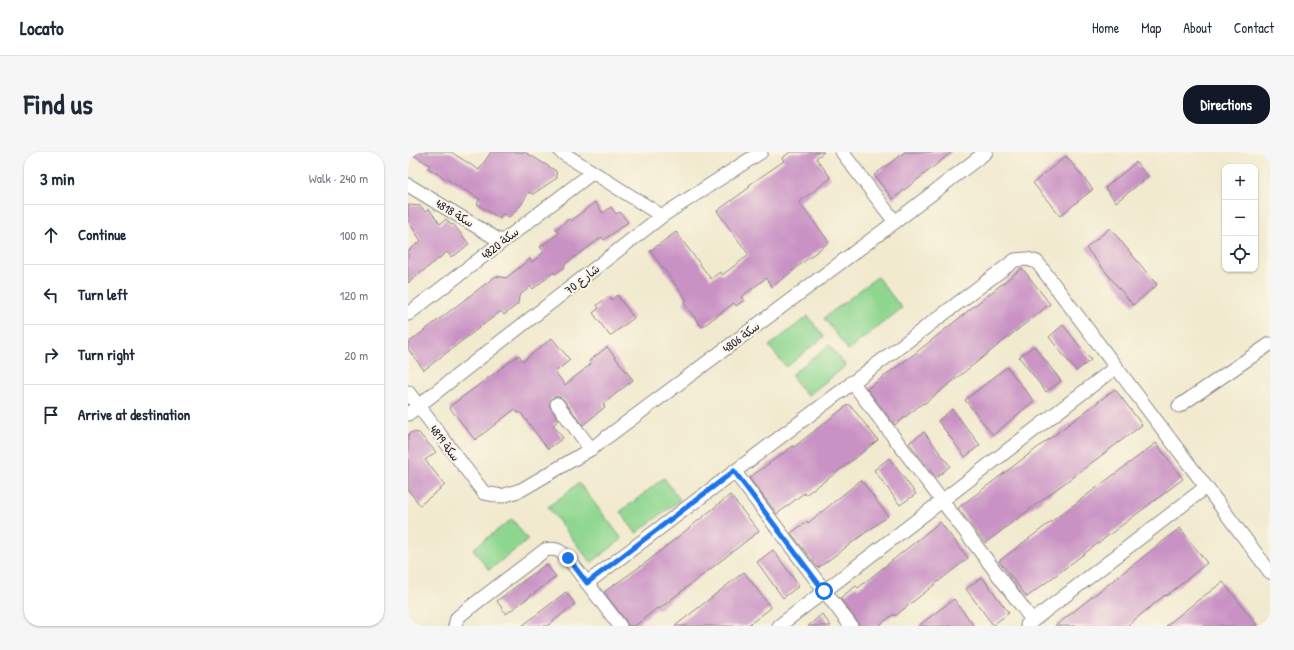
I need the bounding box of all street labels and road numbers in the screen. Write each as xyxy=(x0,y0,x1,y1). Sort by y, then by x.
street label: سكة 4818 xyxy=(433,195,477,231)
street label: سكة 4820 xyxy=(478,223,522,263)
street label: شارع 70 xyxy=(561,260,604,299)
street label: سكة 4806 xyxy=(719,317,763,357)
street label: سكة 4819 xyxy=(426,421,464,465)

